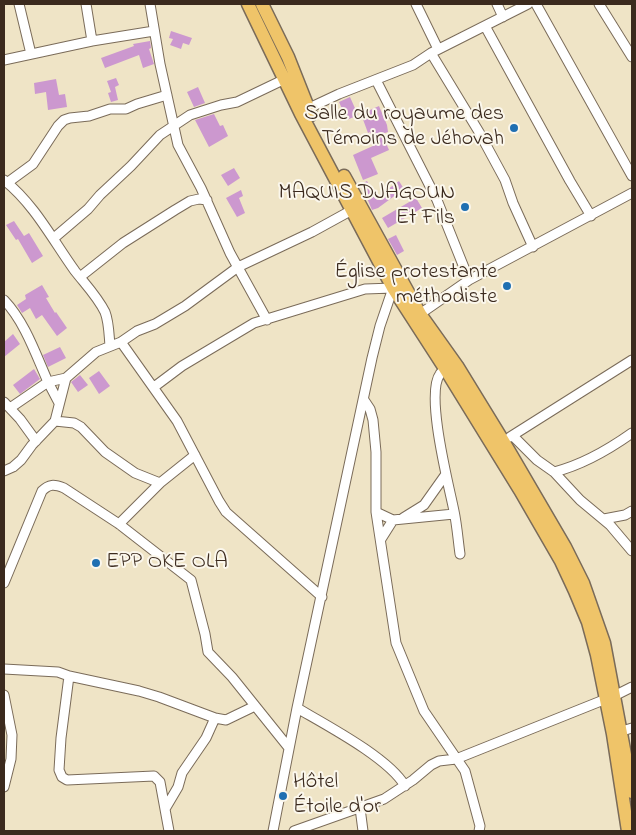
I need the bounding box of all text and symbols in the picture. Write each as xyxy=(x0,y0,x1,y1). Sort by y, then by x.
place label: Salle du royaume des Témoins de Jéhovah xyxy=(304,102,504,154)
marker: Salle du royaume des Témoins de Jéhovah xyxy=(508,122,520,134)
place label: MAQUIS DJAGOUN Et Fils xyxy=(278,181,455,232)
marker: MAQUIS DJAGOUN Et Fils xyxy=(459,201,471,213)
place label: Église protestante méthodiste xyxy=(334,260,497,312)
marker: Église protestante méthodiste xyxy=(501,280,513,292)
place label: EPP OKE OLA xyxy=(106,550,228,576)
marker: EPP OKE OLA xyxy=(90,557,102,569)
place label: Hôtel Étoile d'or xyxy=(293,770,381,821)
marker: Hôtel Étoile d'or xyxy=(277,790,289,802)

